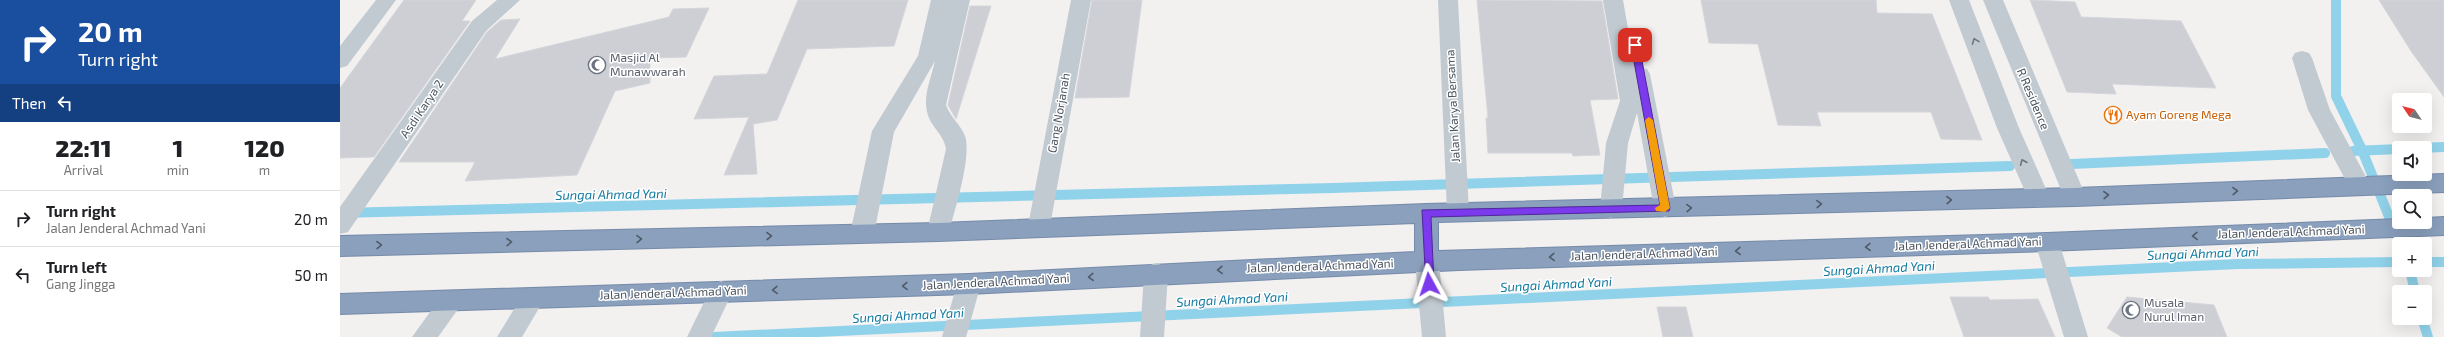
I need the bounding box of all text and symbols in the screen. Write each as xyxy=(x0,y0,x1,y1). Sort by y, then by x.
text: 20 m xyxy=(78,14,143,48)
icon: right xyxy=(12,16,64,68)
pin xyxy=(1618,28,1652,62)
icon: arrive xyxy=(1624,34,1646,56)
one-way arrow xyxy=(1972,38,1980,45)
text: Turn right xyxy=(78,48,158,70)
street label: Jalan Karya Bersama xyxy=(1442,49,1462,163)
place label: Masjid Al Munawwarah xyxy=(610,50,686,78)
mosque icon: Masjid Al Munawwarah xyxy=(587,55,607,75)
street label: R Residence xyxy=(2015,66,2053,131)
street label: Gang Norjanah xyxy=(1044,72,1073,154)
street label: Asdi Karya 2 xyxy=(397,77,446,140)
icon: left xyxy=(54,92,76,114)
north arrow xyxy=(2392,93,2432,133)
map controls xyxy=(2392,93,2432,325)
text: Then xyxy=(12,94,46,112)
restaurant icon: Ayam Goreng Mega xyxy=(2103,105,2123,125)
place label: Ayam Goreng Mega xyxy=(2126,107,2231,121)
text: 22:11 xyxy=(55,133,112,162)
text: 1 xyxy=(173,133,183,162)
text: 120 xyxy=(244,133,285,162)
button: sound xyxy=(2392,141,2432,181)
one-way arrow xyxy=(2020,158,2028,166)
text: Arrival xyxy=(64,162,103,178)
text: min xyxy=(167,162,189,178)
text: m xyxy=(259,162,270,178)
water label: Sungai Ahmad Yani xyxy=(555,185,667,203)
one-way arrow xyxy=(2232,186,2238,195)
button: search xyxy=(2392,189,2432,229)
one-way arrow xyxy=(2103,191,2109,200)
one-way arrow xyxy=(1946,196,1952,204)
one-way arrow xyxy=(1816,200,1822,208)
text: Turn right xyxy=(46,202,116,220)
one-way arrow xyxy=(1686,203,1692,212)
icon: right xyxy=(12,208,34,230)
text: 20 m xyxy=(294,210,328,228)
text: Jalan Jenderal Achmad Yani xyxy=(46,220,206,236)
street label: Jalan Jenderal Achmad Yani xyxy=(2217,221,2365,241)
one-way arrow xyxy=(766,232,772,240)
one-way arrow xyxy=(2192,232,2198,240)
street label: Jalan Jenderal Achmad Yani xyxy=(1894,233,2042,253)
one-way arrow xyxy=(636,235,642,243)
button: + xyxy=(2392,237,2432,277)
one-way arrow xyxy=(506,238,512,246)
one-way arrow xyxy=(376,241,382,249)
street label: Jalan Jenderal Achmad Yani xyxy=(1570,243,1718,263)
one-way arrow xyxy=(1865,243,1871,252)
water label: Sungai Ahmad Yani xyxy=(2147,243,2259,263)
one-way arrow xyxy=(1735,247,1741,256)
one-way arrow xyxy=(1549,253,1555,261)
street label: Jalan Jenderal Achmad Yani xyxy=(1246,255,1394,275)
water label: Sungai Ahmad Yani xyxy=(1823,257,1935,279)
text: Turn left xyxy=(46,258,107,276)
position arrow xyxy=(1408,263,1450,305)
icon: left xyxy=(12,264,34,286)
text: 50 m xyxy=(294,266,328,284)
one-way arrow xyxy=(1217,266,1223,275)
street label: Jalan Jenderal Achmad Yani xyxy=(922,270,1070,292)
one-way arrow xyxy=(1088,273,1094,281)
water label: Sungai Ahmad Yani xyxy=(1500,273,1612,295)
text: Gang Jingga xyxy=(46,276,116,292)
street label: Jalan Jenderal Achmad Yani xyxy=(599,282,747,302)
one-way arrow xyxy=(902,282,908,290)
button: − xyxy=(2392,285,2432,325)
one-way arrow xyxy=(772,286,778,294)
water label: Sungai Ahmad Yani xyxy=(1176,288,1288,310)
place label: Musala Nurul Iman xyxy=(2144,295,2204,323)
mosque icon: Musala Nurul Iman xyxy=(2121,300,2141,320)
water label: Sungai Ahmad Yani xyxy=(852,304,964,326)

